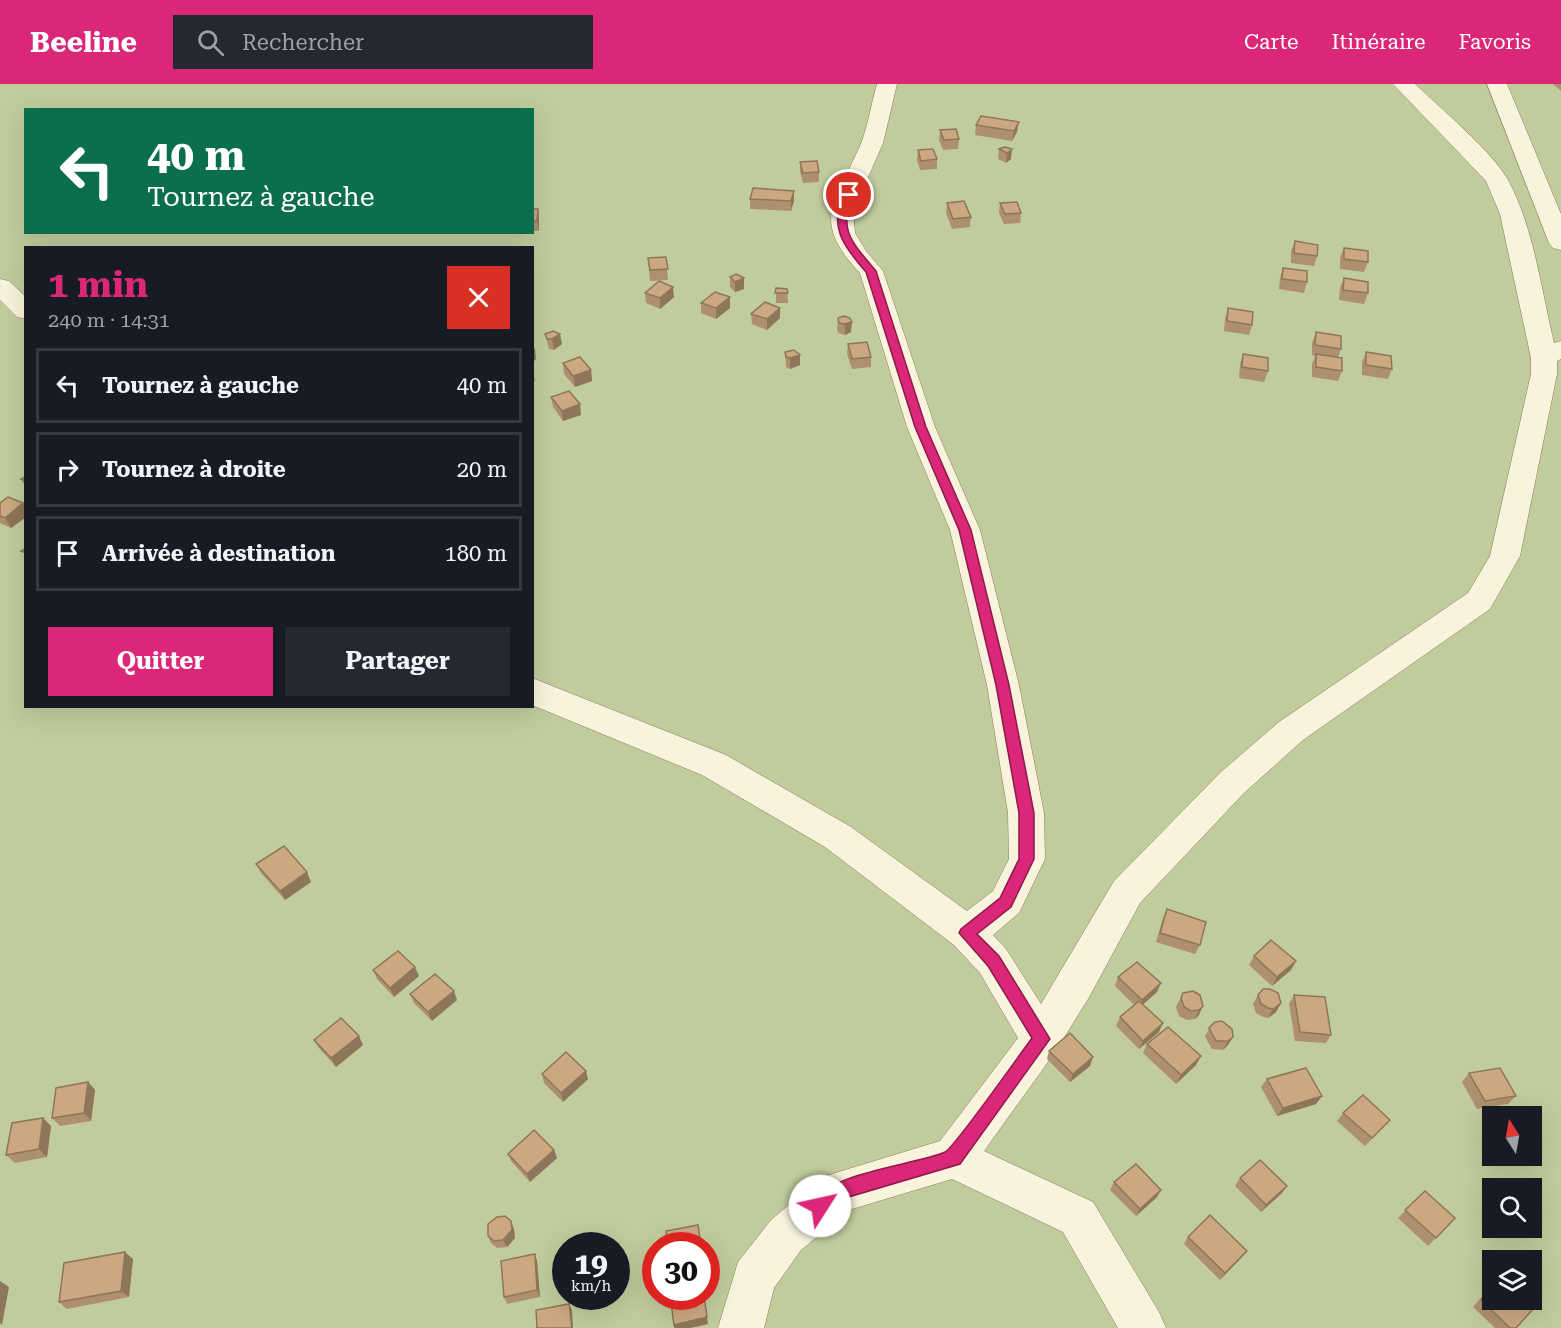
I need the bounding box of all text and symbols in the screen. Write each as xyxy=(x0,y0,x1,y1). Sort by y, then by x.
search box xyxy=(173,15,593,69)
text: Beeline xyxy=(30,26,137,59)
icon: search xyxy=(194,26,227,59)
text: Rechercher xyxy=(242,30,364,55)
text: Carte xyxy=(1244,30,1299,54)
text: Itinéraire xyxy=(1332,30,1426,54)
text: Favoris xyxy=(1459,30,1531,54)
text: 40 m xyxy=(147,131,245,180)
icon: left xyxy=(48,132,126,210)
pin xyxy=(823,169,874,220)
icon: arrive xyxy=(832,178,865,211)
text: Tournez à gauche xyxy=(147,181,375,213)
text: 1 min xyxy=(48,264,148,306)
button: close xyxy=(447,266,510,329)
text: 240 m · 14:31 xyxy=(48,308,170,332)
icon: left xyxy=(51,369,84,402)
text: Tournez à gauche xyxy=(102,373,299,398)
text: 40 m xyxy=(457,373,507,398)
icon: right xyxy=(51,453,84,486)
text: Tournez à droite xyxy=(102,457,286,482)
text: 20 m xyxy=(457,457,507,482)
icon: arrive xyxy=(51,537,84,570)
text: Arrivée à destination xyxy=(102,541,336,566)
text: 180 m xyxy=(444,541,507,566)
button: Quitter xyxy=(48,627,273,696)
button: Partager xyxy=(285,627,510,696)
north arrow xyxy=(1482,1106,1542,1166)
map controls xyxy=(1482,1106,1542,1310)
position arrow xyxy=(788,1174,852,1238)
button: search xyxy=(1482,1178,1542,1238)
speed limit sign: 30 xyxy=(642,1232,720,1310)
text: 19 xyxy=(574,1246,608,1281)
button: layers xyxy=(1482,1250,1542,1310)
text: km/h xyxy=(571,1277,611,1295)

